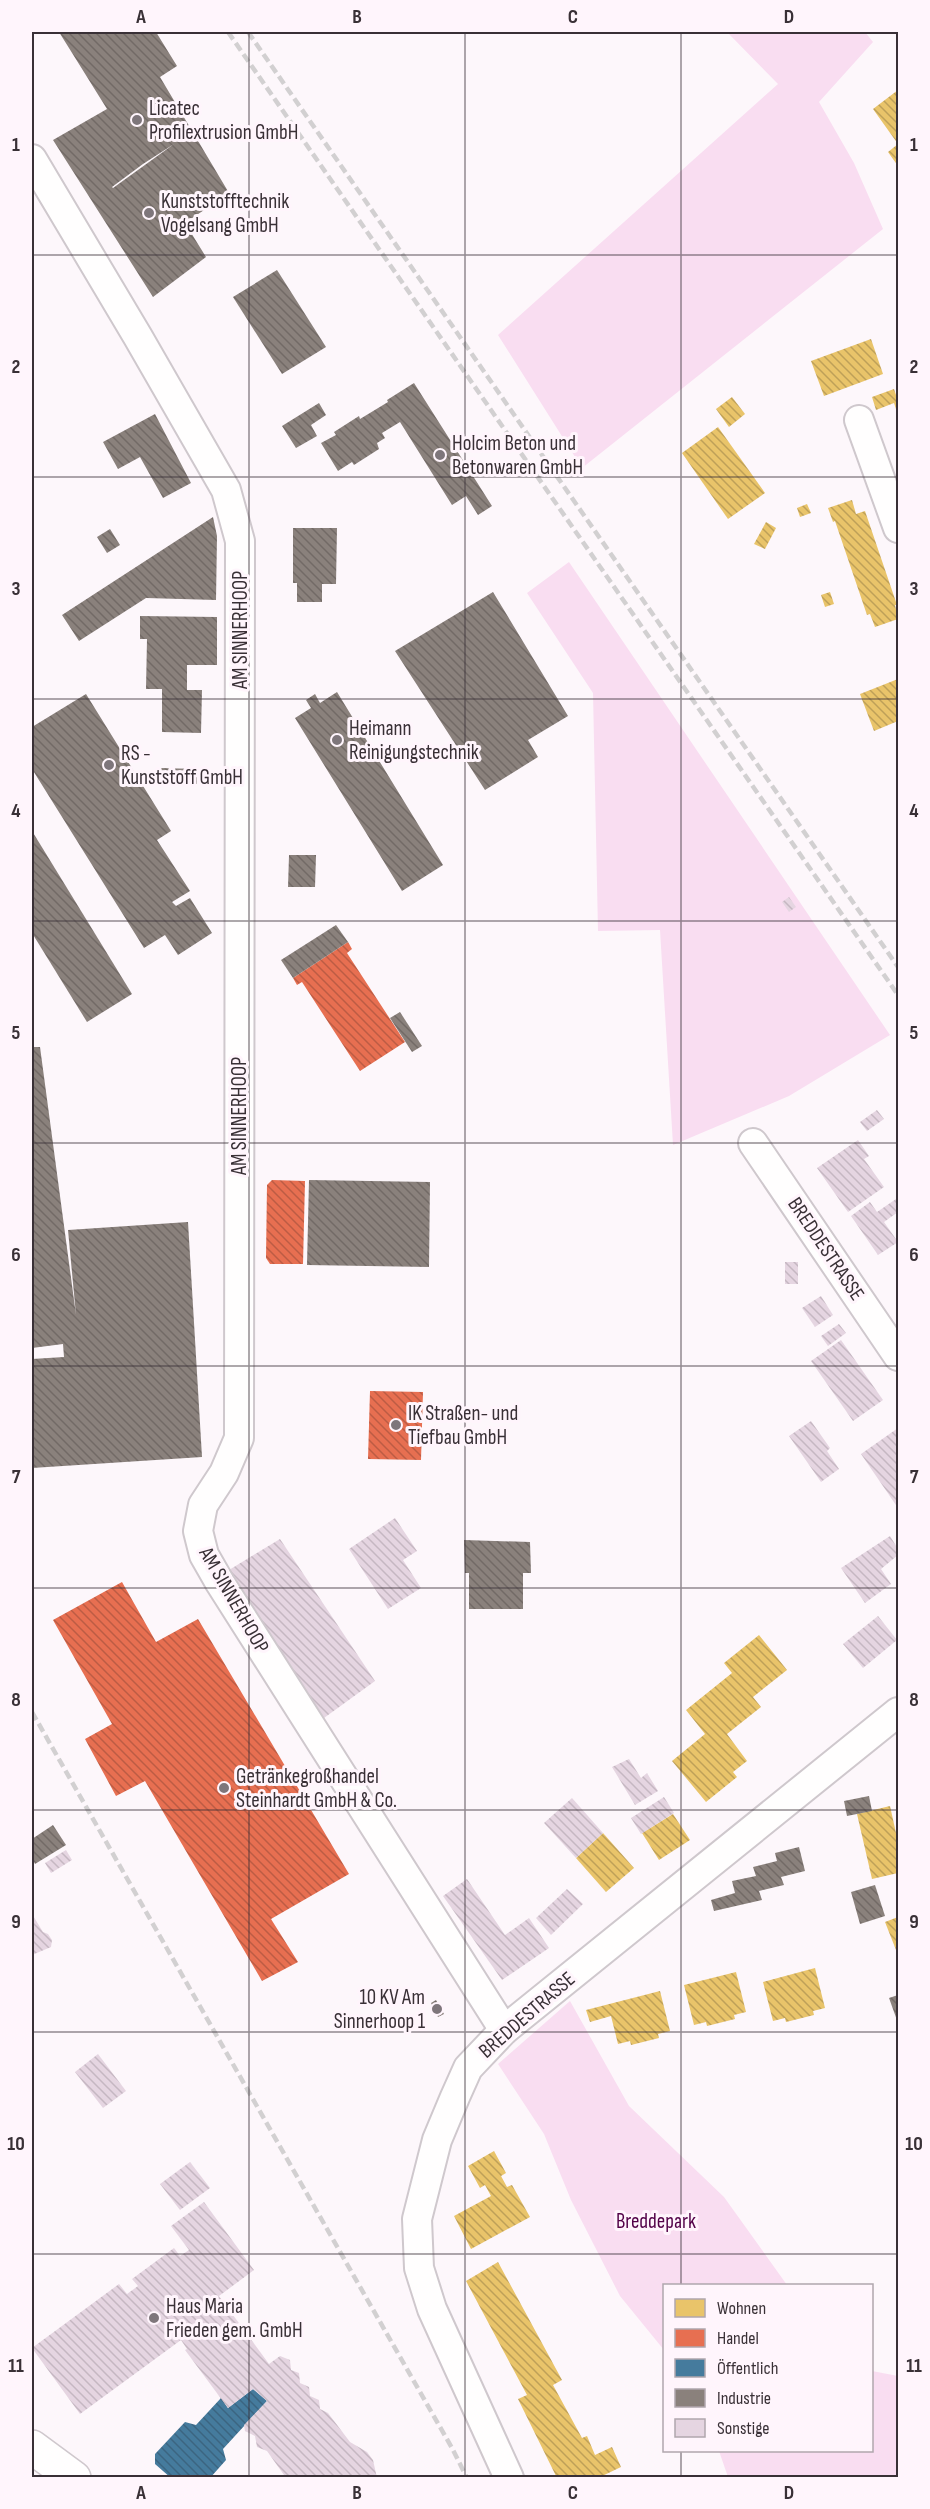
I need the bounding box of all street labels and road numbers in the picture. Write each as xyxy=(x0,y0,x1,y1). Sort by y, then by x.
street label: AM SINNERHOOP xyxy=(228,571,253,690)
street label: AM SINNERHOOP xyxy=(227,1057,252,1176)
street label: BREDDESTRASSE xyxy=(782,1193,870,1305)
street label: AM SINNERHOOP xyxy=(193,1542,274,1657)
street label: BREDDESTRASSE xyxy=(474,1966,580,2064)

